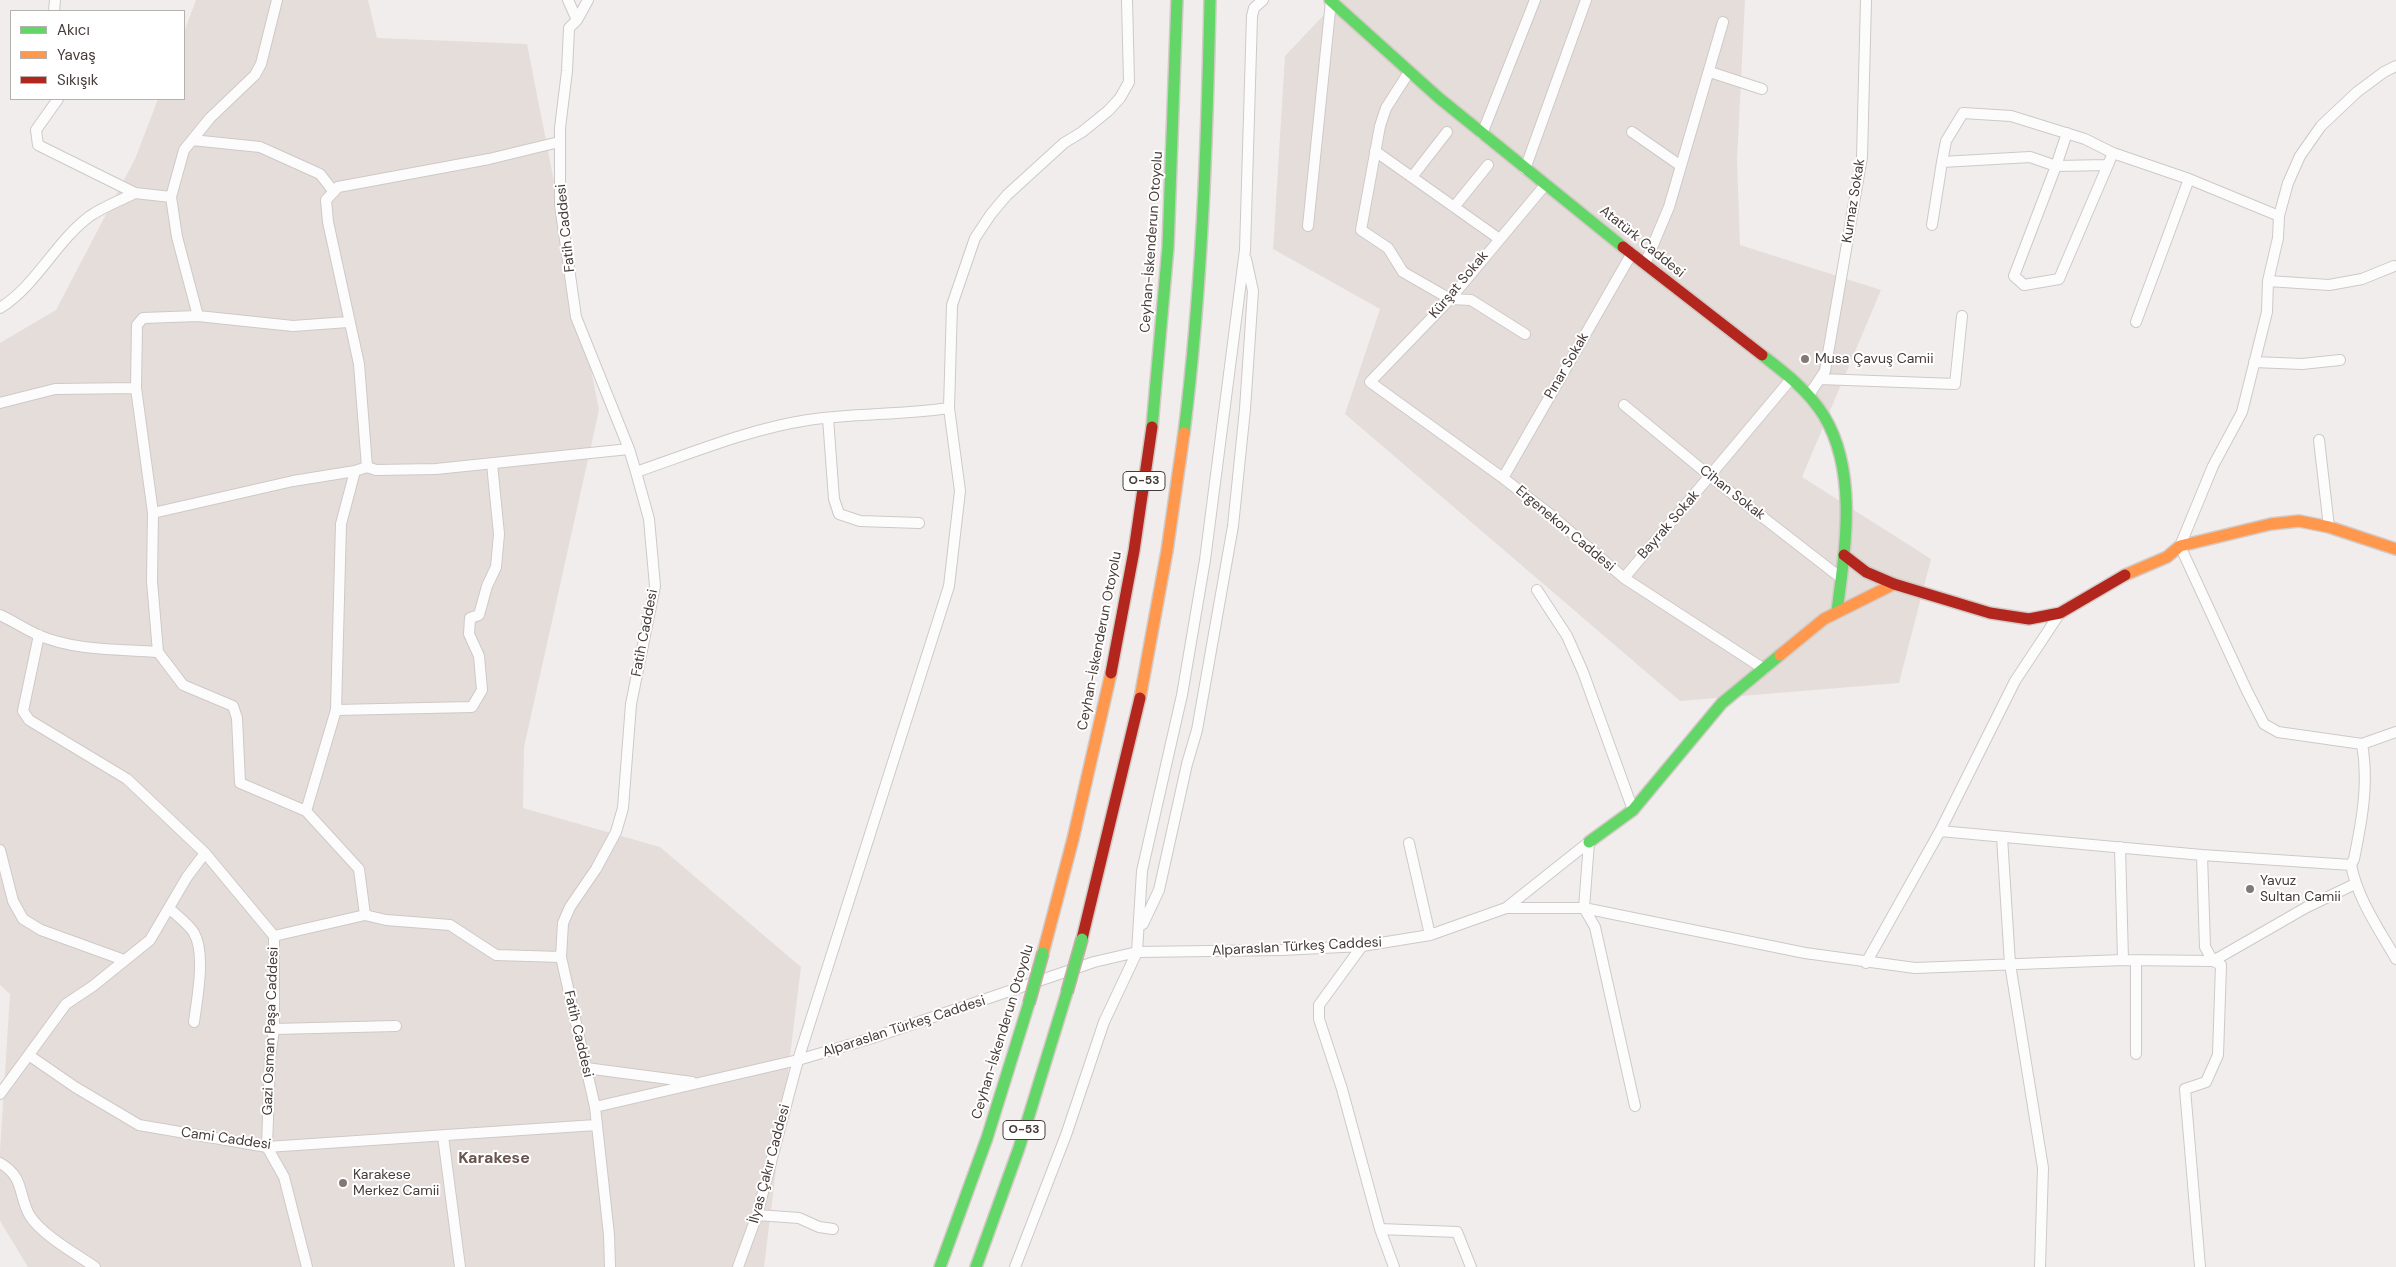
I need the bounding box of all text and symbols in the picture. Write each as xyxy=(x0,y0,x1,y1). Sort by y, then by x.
legend xyxy=(10,10,185,100)
text: Akıcı xyxy=(57,20,90,40)
text: Yavaş xyxy=(57,45,96,65)
text: Sıkışık xyxy=(57,70,98,90)
street label: Ceyhan-İskenderun Otoyolu xyxy=(1137,151,1167,333)
street label: Kurnaz Sokak xyxy=(1839,158,1869,244)
street label: Fatih Caddesi xyxy=(553,183,579,273)
street label: Atatürk Caddesi xyxy=(1596,203,1688,281)
street label: Kürşat Sokak xyxy=(1426,248,1492,322)
street label: Pınar Sokak xyxy=(1541,330,1593,402)
place label: Musa Çavuş Camii xyxy=(1815,351,1934,367)
marker: Musa Çavuş Camii xyxy=(1799,353,1811,365)
street label: Cihan Sokak xyxy=(1696,462,1768,524)
road number: O-53 xyxy=(1123,472,1165,491)
street label: Ergenekon Caddesi xyxy=(1512,483,1618,575)
street label: Bayrak Sokak xyxy=(1635,487,1703,563)
street label: Ceyhan-İskenderun Otoyolu xyxy=(1074,550,1126,732)
street label: Fatih Caddesi xyxy=(628,588,662,678)
place label: Yavuz Sultan Camii xyxy=(2260,873,2341,906)
marker: Yavuz Sultan Camii xyxy=(2244,883,2256,895)
street label: Alparaslan Türkeş Caddesi xyxy=(1212,934,1382,960)
street label: Ceyhan-İskenderun Otoyolu xyxy=(968,943,1038,1121)
street label: Gazi Osman Paşa Caddesi xyxy=(260,946,282,1116)
street label: Fatih Caddesi xyxy=(560,989,596,1079)
street label: Alparaslan Türkeş Caddesi xyxy=(820,993,988,1061)
street label: İlyas Çakır Caddesi xyxy=(746,1103,794,1225)
road number: O-53 xyxy=(1003,1120,1045,1140)
street label: Cami Caddesi xyxy=(180,1124,272,1154)
district label: Karakese xyxy=(458,1149,530,1169)
place label: Karakese Merkez Camii xyxy=(353,1167,439,1200)
marker: Karakese Merkez Camii xyxy=(337,1177,349,1189)

